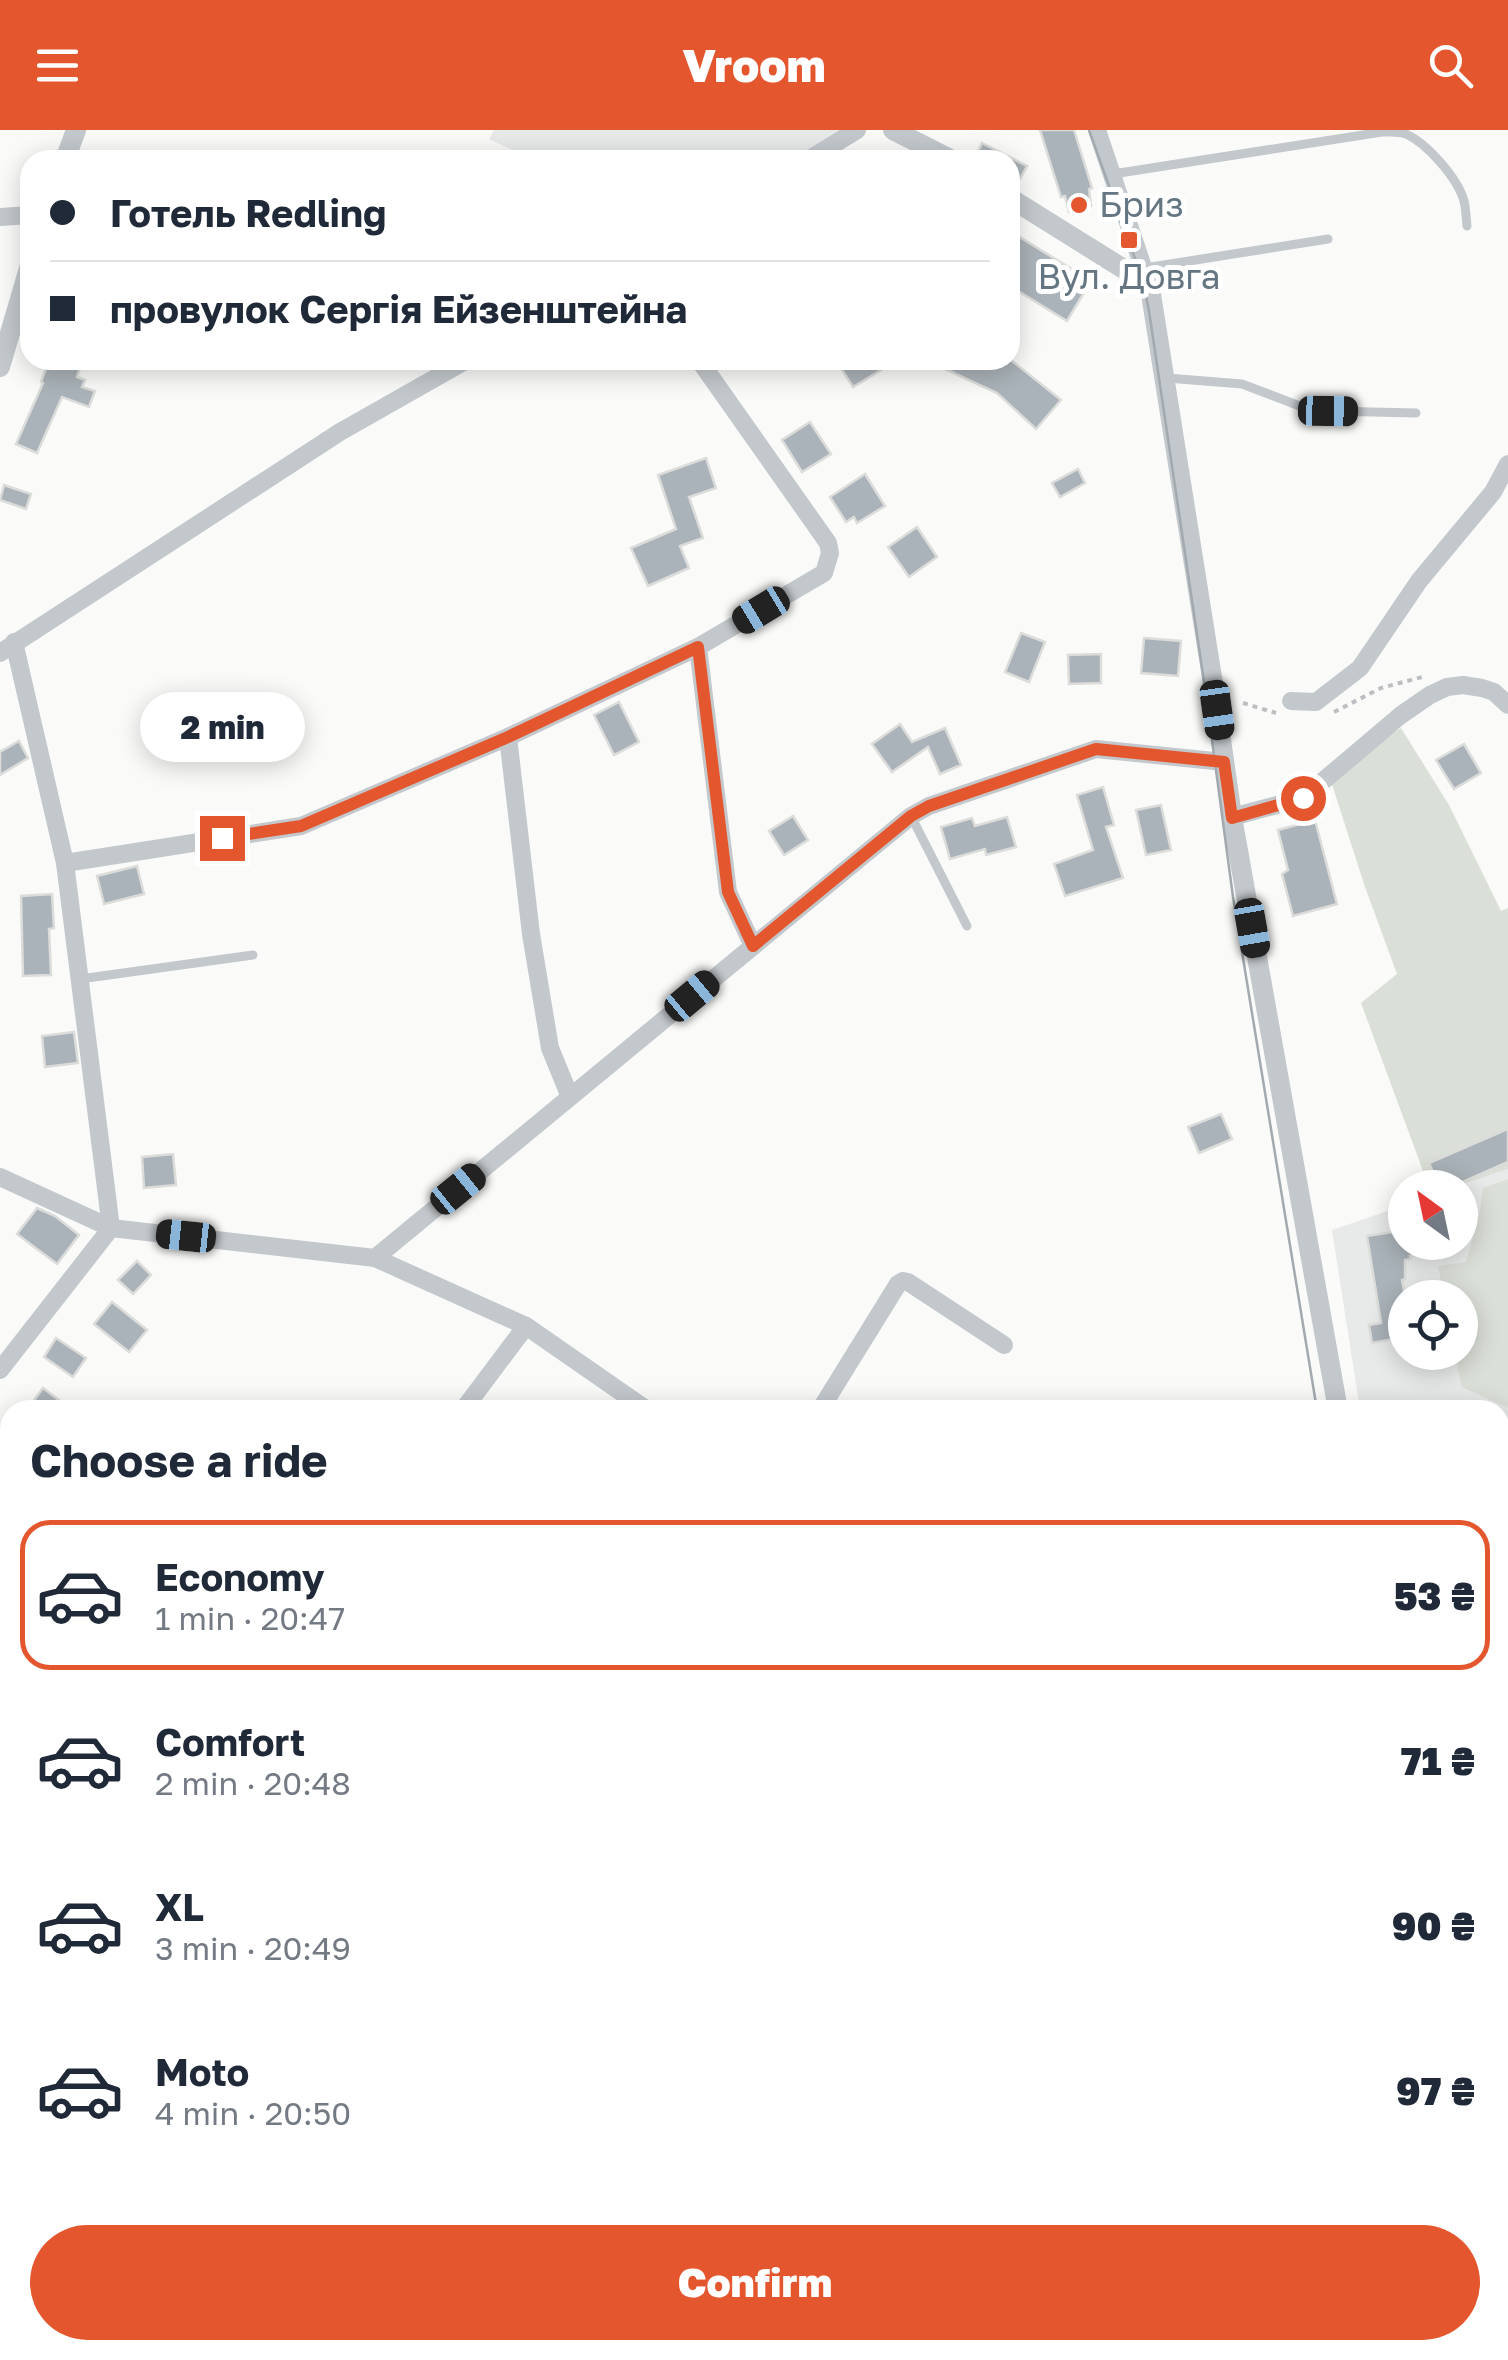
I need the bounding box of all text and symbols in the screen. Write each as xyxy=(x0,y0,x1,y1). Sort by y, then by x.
icon: menu xyxy=(30,38,85,93)
text: Vroom xyxy=(682,38,826,92)
icon: search xyxy=(1423,38,1478,93)
place label: Бриз xyxy=(1099,183,1184,225)
text: Готель Redling xyxy=(110,190,386,235)
marker: Бриз xyxy=(1068,194,1090,216)
marker: Вул. Довга xyxy=(1118,229,1140,251)
place label: Вул. Довга xyxy=(1038,255,1220,297)
text: провулок Сергія Ейзенштейна xyxy=(110,286,687,331)
car xyxy=(1298,395,1358,427)
car xyxy=(728,582,794,638)
car xyxy=(1198,678,1236,742)
callout: 2 min xyxy=(140,693,304,763)
text: 2 min xyxy=(180,708,265,746)
route start xyxy=(1281,776,1326,821)
route end xyxy=(200,816,245,861)
car xyxy=(1232,896,1272,960)
car xyxy=(659,965,725,1027)
car xyxy=(425,1158,491,1220)
north arrow xyxy=(1388,1170,1478,1260)
map controls xyxy=(1388,1170,1478,1370)
car xyxy=(155,1218,217,1254)
button: locate xyxy=(1388,1280,1478,1370)
text: Choose a ride xyxy=(30,1433,328,1487)
icon: car xyxy=(35,1550,125,1640)
text: Economy xyxy=(155,1554,324,1599)
text: 53 ₴ xyxy=(1394,1573,1475,1618)
text: 1 min · 20:47 xyxy=(155,1599,345,1637)
icon: car xyxy=(35,1715,125,1805)
text: Comfort xyxy=(155,1719,305,1764)
text: 71 ₴ xyxy=(1401,1738,1475,1783)
text: 2 min · 20:48 xyxy=(155,1764,351,1802)
icon: car xyxy=(35,1880,125,1970)
text: XL xyxy=(155,1884,204,1929)
text: 90 ₴ xyxy=(1392,1903,1475,1948)
text: 3 min · 20:49 xyxy=(155,1929,351,1967)
icon: car xyxy=(35,2045,125,2135)
text: Moto xyxy=(155,2049,249,2094)
text: 97 ₴ xyxy=(1396,2068,1475,2113)
text: 4 min · 20:50 xyxy=(155,2094,351,2132)
button: Confirm xyxy=(30,2225,1480,2340)

